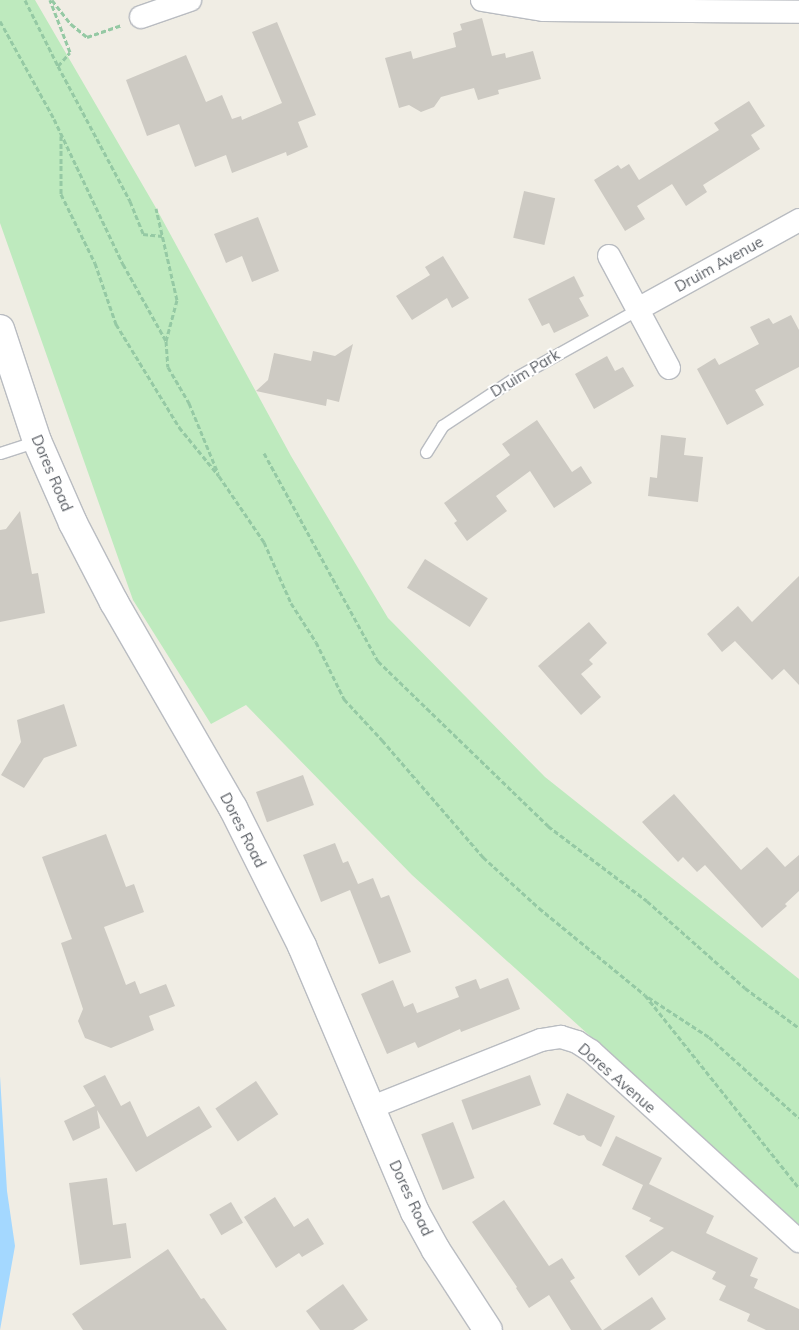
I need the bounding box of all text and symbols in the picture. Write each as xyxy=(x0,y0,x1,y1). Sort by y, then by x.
street label: Druim Avenue xyxy=(672,232,766,296)
street label: Druim Park xyxy=(487,345,563,401)
street label: Dores Road xyxy=(28,432,76,514)
street label: Dores Road xyxy=(217,790,269,870)
street label: Dores Avenue xyxy=(575,1039,659,1117)
street label: Dores Road xyxy=(386,1157,436,1239)

